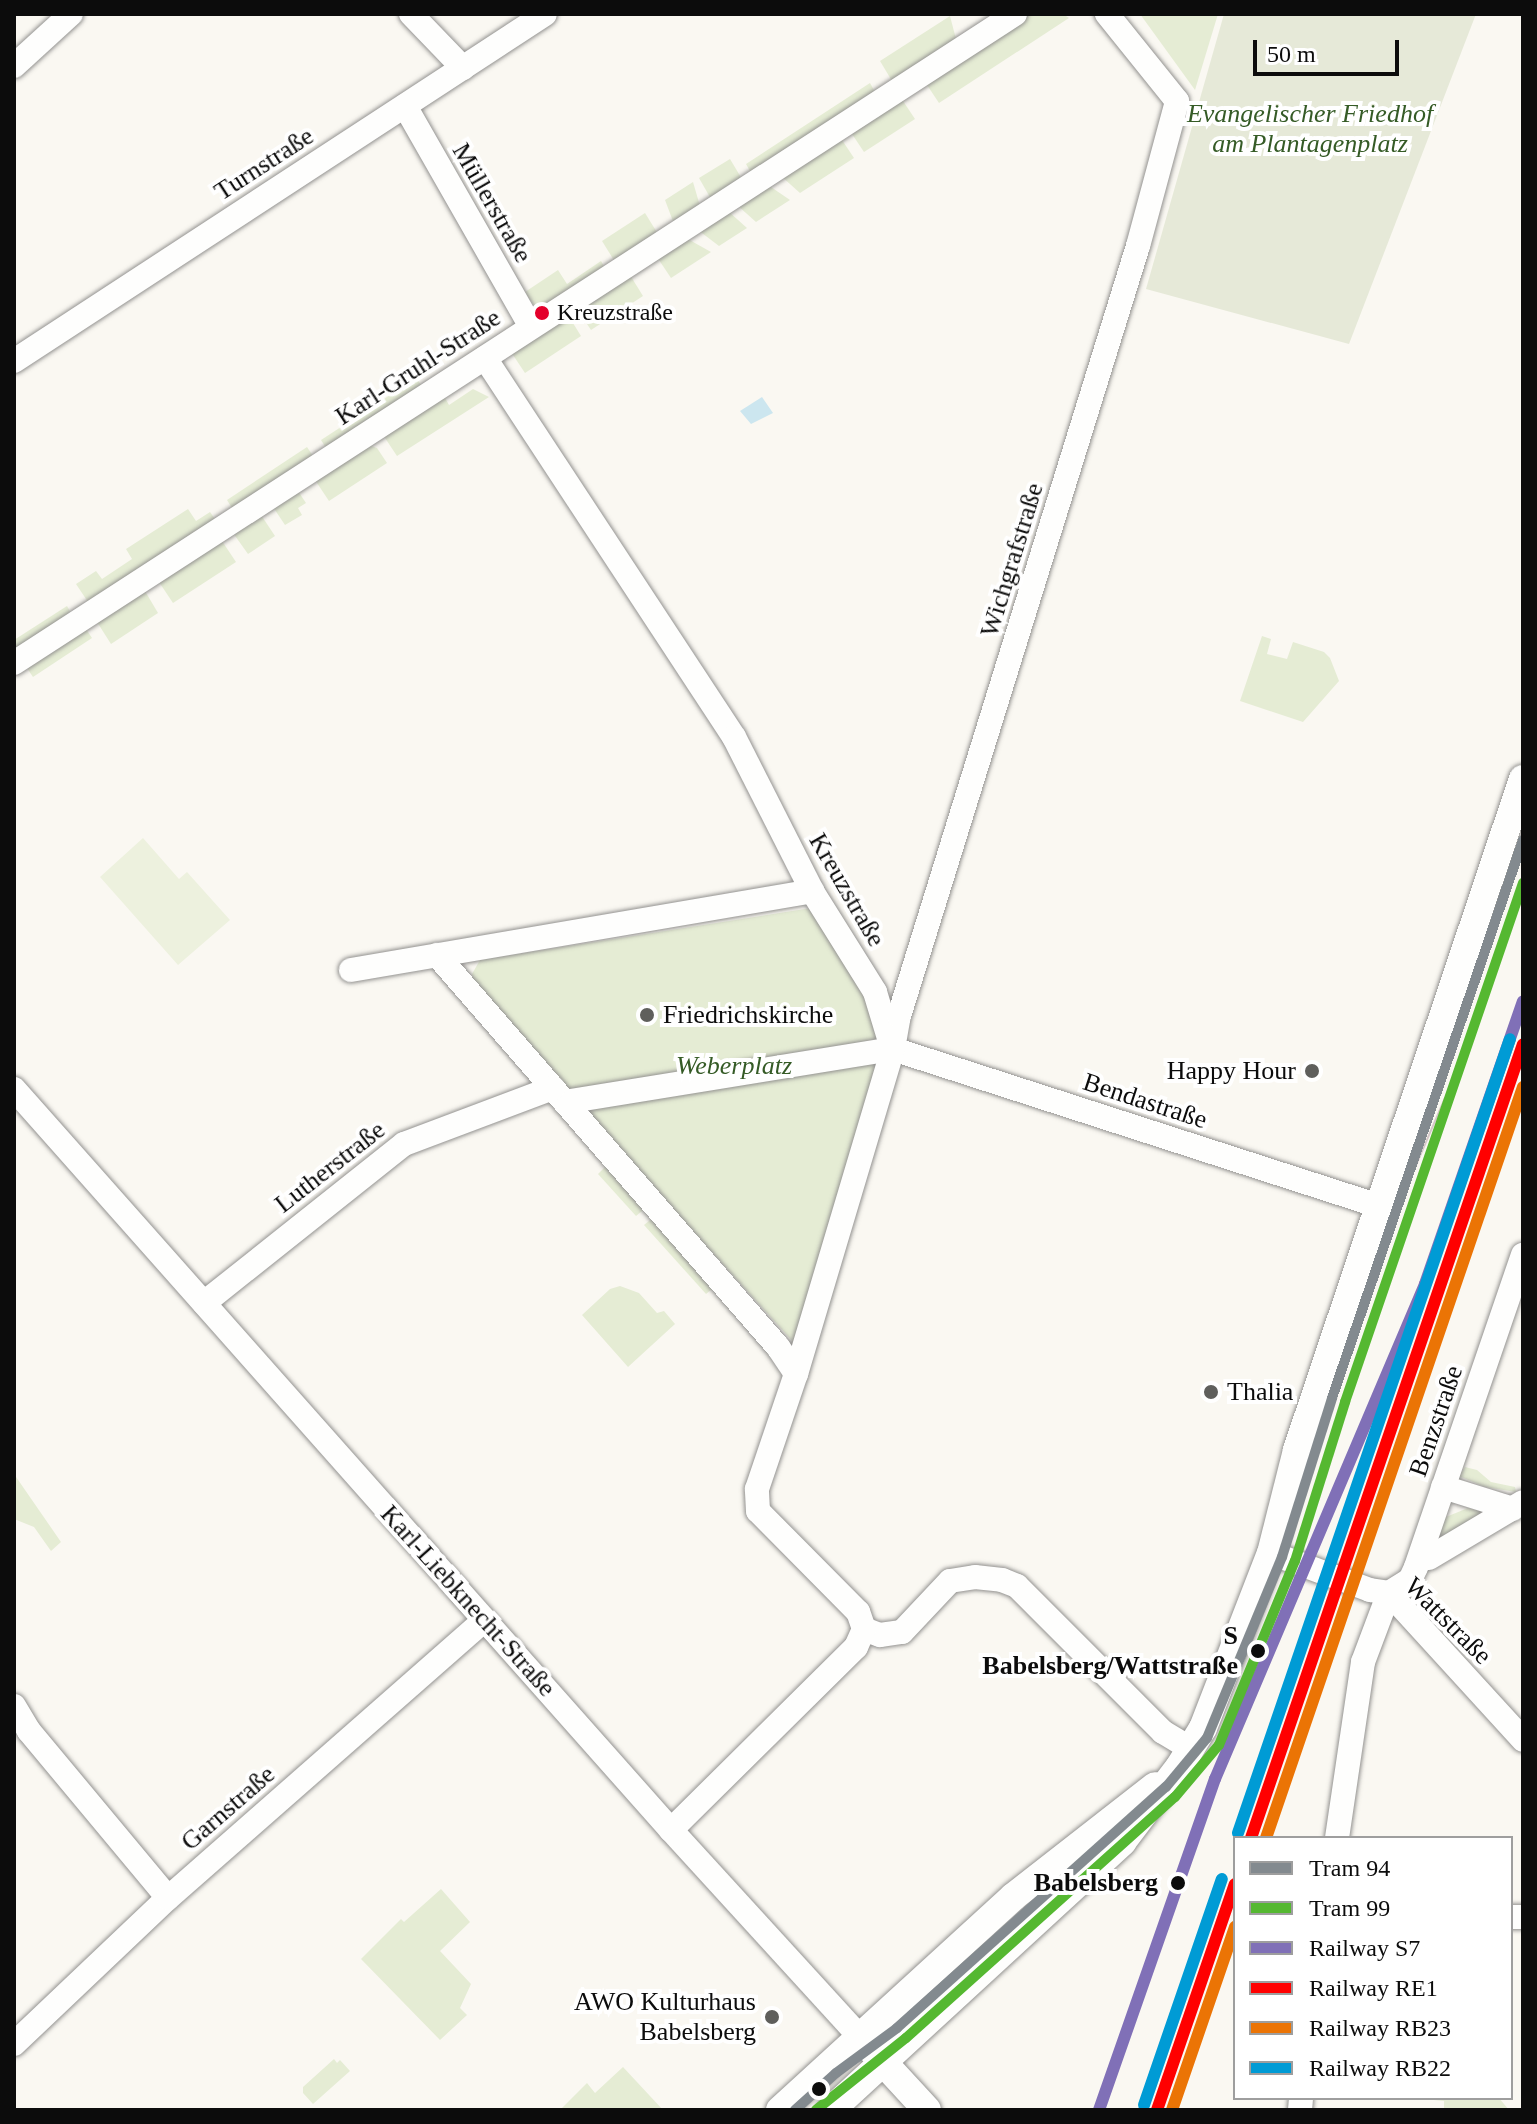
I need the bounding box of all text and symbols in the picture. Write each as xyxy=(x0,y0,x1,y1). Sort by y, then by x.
scale bar xyxy=(1257,24,1403,74)
text: 50 m xyxy=(1267,41,1316,67)
park label: Evangelischer Friedhof am Plantagenplatz xyxy=(1187,98,1433,160)
street label: Turnstraße xyxy=(209,120,319,208)
street label: Müllerstraße xyxy=(445,138,539,268)
place label: Kreuzstraße xyxy=(557,299,673,327)
street label: Karl-Gruhl-Straße xyxy=(330,302,506,432)
marker: Kreuzstraße xyxy=(534,305,550,321)
street label: Wichgrafstraße xyxy=(974,479,1050,641)
street label: Kreuzstraße xyxy=(802,828,892,952)
place label: Friedrichskirche xyxy=(663,999,833,1031)
marker: Friedrichskirche xyxy=(638,1006,656,1024)
park label: Weberplatz xyxy=(676,1050,792,1082)
place label: Happy Hour xyxy=(1167,1055,1296,1087)
marker: Happy Hour xyxy=(1303,1062,1321,1080)
street label: Bendastraße xyxy=(1079,1066,1211,1136)
street label: Lutherstraße xyxy=(269,1114,391,1220)
street label: Benzstraße xyxy=(1402,1361,1470,1481)
place label: Thalia xyxy=(1227,1376,1293,1408)
marker: Thalia xyxy=(1202,1383,1220,1401)
street label: Karl-Liebknecht-Straße xyxy=(374,1499,562,1703)
street label: Wattstraße xyxy=(1398,1571,1498,1671)
place label: S Babelsberg/Wattstraße xyxy=(982,1620,1238,1682)
marker: S Babelsberg/Wattstraße xyxy=(1245,1638,1271,1664)
street label: Garnstraße xyxy=(175,1759,281,1857)
legend xyxy=(1233,1836,1513,2100)
text: Tram 94 xyxy=(1309,1855,1390,1881)
place label: Babelsberg xyxy=(1034,1867,1158,1899)
marker: Babelsberg xyxy=(1165,1870,1191,1896)
text: Tram 99 xyxy=(1309,1895,1390,1921)
text: Railway S7 xyxy=(1309,1935,1420,1961)
text: Railway RE1 xyxy=(1309,1975,1438,2001)
place label: AWO Kulturhaus Babelsberg xyxy=(574,1986,756,2048)
marker: AWO Kulturhaus Babelsberg xyxy=(763,2008,781,2026)
text: Railway RB23 xyxy=(1309,2015,1451,2041)
text: Railway RB22 xyxy=(1309,2055,1451,2081)
unlabelled marker xyxy=(806,2076,832,2102)

